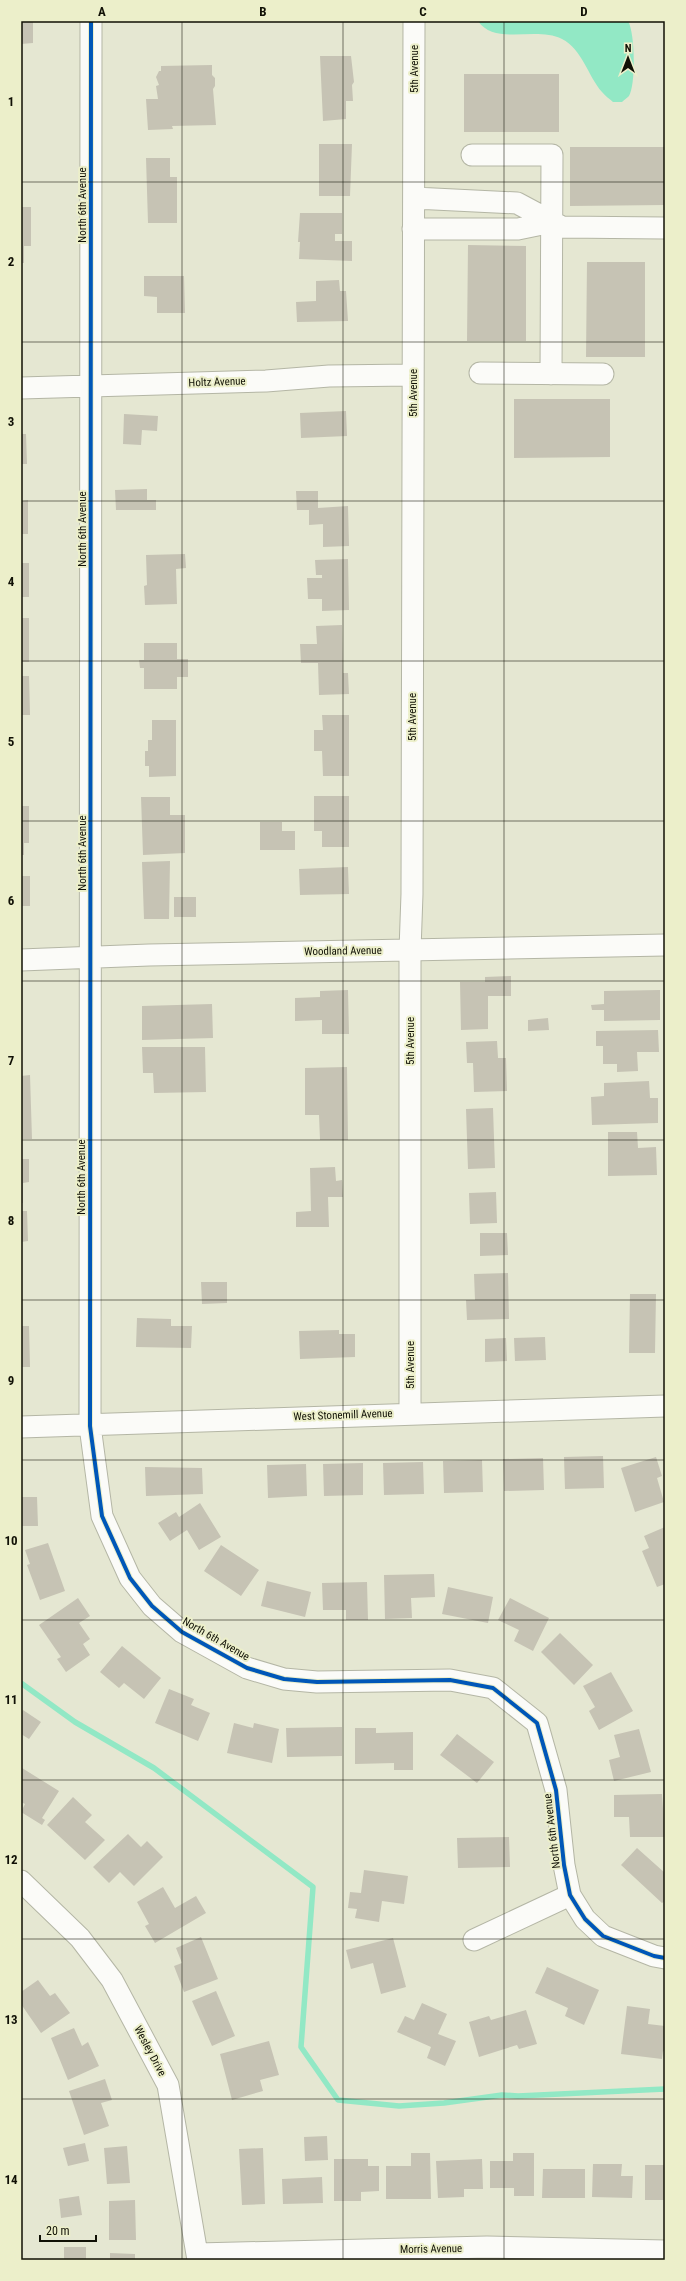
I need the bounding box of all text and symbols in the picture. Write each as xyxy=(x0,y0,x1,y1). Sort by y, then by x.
text: A xyxy=(98,4,106,19)
text: B xyxy=(259,4,267,19)
text: C xyxy=(419,4,427,19)
text: D xyxy=(580,4,588,19)
north arrow xyxy=(608,38,648,78)
text: N xyxy=(625,42,632,55)
street label: 5th Avenue xyxy=(408,45,421,93)
text: 1 xyxy=(8,94,14,109)
street label: North 6th Avenue xyxy=(76,167,89,243)
text: 2 xyxy=(8,254,15,269)
street label: 5th Avenue xyxy=(407,369,420,417)
street label: Holtz Avenue xyxy=(188,375,246,389)
text: 3 xyxy=(8,414,14,429)
street label: North 6th Avenue xyxy=(76,491,89,567)
text: 4 xyxy=(8,574,15,589)
street label: 5th Avenue xyxy=(406,693,419,741)
text: 5 xyxy=(8,734,15,749)
street label: North 6th Avenue xyxy=(76,815,89,891)
text: 6 xyxy=(8,893,15,908)
street label: Woodland Avenue xyxy=(304,944,382,958)
street label: 5th Avenue xyxy=(404,1017,417,1065)
text: 7 xyxy=(8,1053,15,1068)
street label: North 6th Avenue xyxy=(75,1139,88,1215)
text: 8 xyxy=(8,1213,14,1228)
street label: 5th Avenue xyxy=(404,1341,417,1389)
text: 9 xyxy=(8,1373,14,1388)
street label: West Stonemill Avenue xyxy=(293,1407,393,1423)
text: 10 xyxy=(4,1533,18,1548)
street label: North 6th Avenue xyxy=(180,1615,252,1663)
text: 11 xyxy=(4,1692,18,1707)
street label: North 6th Avenue xyxy=(541,1793,563,1869)
text: 12 xyxy=(4,1852,18,1867)
text: 13 xyxy=(4,2012,18,2027)
street label: Wesley Drive xyxy=(131,2024,169,2078)
text: 14 xyxy=(4,2172,18,2187)
scale bar xyxy=(40,2217,96,2243)
text: 20 m xyxy=(46,2224,70,2238)
street label: Morris Avenue xyxy=(400,2242,462,2256)

